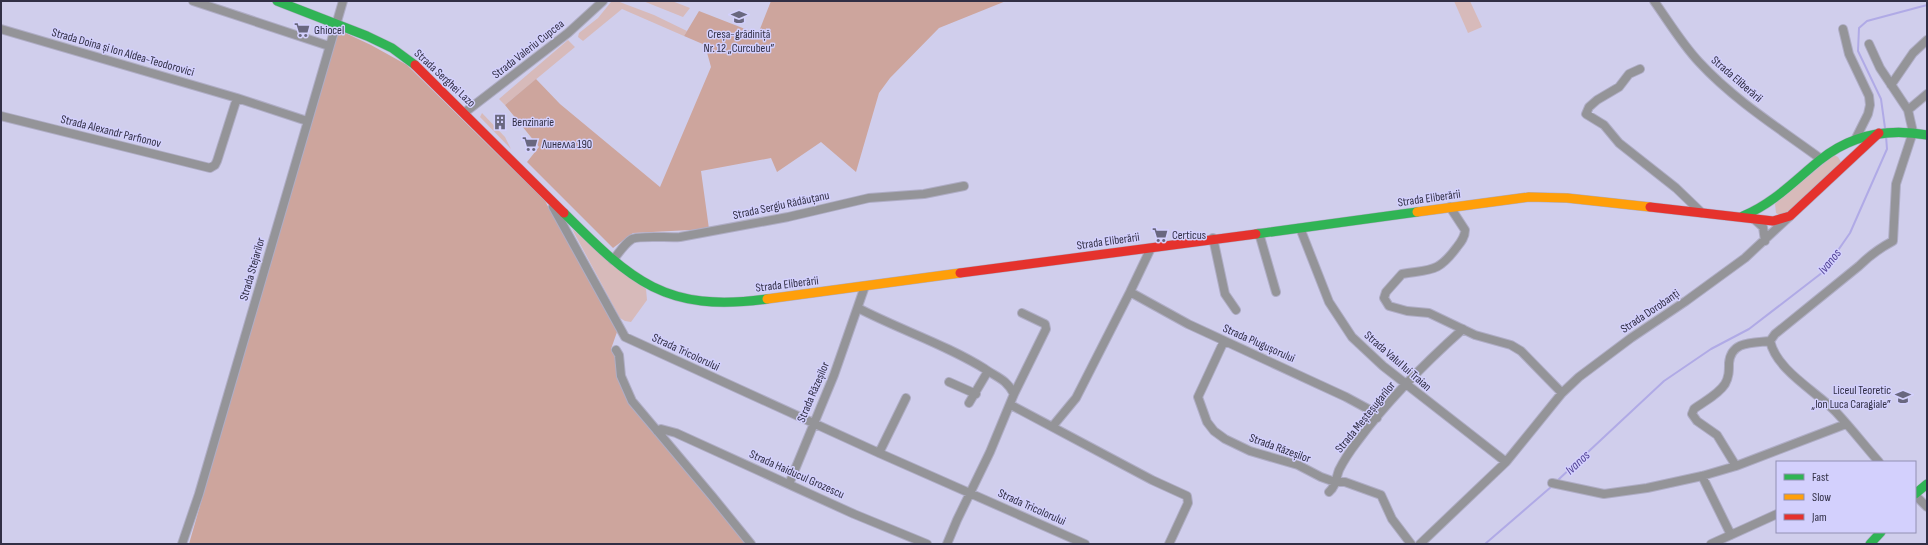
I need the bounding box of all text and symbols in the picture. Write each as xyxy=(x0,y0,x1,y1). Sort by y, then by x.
school or university icon: Creșa-grădiniță Nr. 12 „Curcubeu” xyxy=(730,8,748,26)
street label: Strada Valeriu Cupcea xyxy=(489,16,568,82)
supermarket icon: Ghiocel xyxy=(293,21,311,39)
place label: Ghiocel xyxy=(314,23,344,38)
street label: Strada Doina și Ion Aldea-Teodorovici xyxy=(50,25,196,80)
place label: Creșa-grădiniță Nr. 12 „Curcubeu” xyxy=(704,27,774,56)
street label: Strada Serghei Lazo xyxy=(411,46,478,111)
street label: Strada Eliberării xyxy=(1708,53,1766,106)
street label: Strada Alexandr Parfionov xyxy=(59,112,163,151)
building icon: Benzinarie xyxy=(491,113,509,131)
place label: Benzinarie xyxy=(512,115,554,130)
supermarket icon: Линелла 190 xyxy=(521,135,539,153)
place label: Линелла 190 xyxy=(541,137,592,152)
street label: Strada Eliberării xyxy=(1397,187,1462,210)
street label: Strada Sergiu Rădăuțanu xyxy=(731,188,831,223)
supermarket icon: Certicus xyxy=(1151,226,1169,244)
place label: Certicus xyxy=(1172,228,1206,243)
street label: Strada Eliberării xyxy=(1076,230,1141,253)
street label: Strada Stejarilor xyxy=(236,235,269,302)
water label: Ivanos xyxy=(1815,245,1845,278)
street label: Strada Eliberării xyxy=(755,273,819,296)
street label: Strada Dorobanți xyxy=(1618,286,1683,337)
street label: Strada Plugușorului xyxy=(1220,321,1297,366)
street label: Strada Valul lui Traian xyxy=(1361,328,1434,395)
street label: Strada Tricolorului xyxy=(650,330,722,375)
street label: Strada Răzeșilor xyxy=(794,359,833,425)
street label: Strada Meșteșugarilor xyxy=(1332,378,1399,456)
place label: Liceul Teoretic „Ion Luca Caragiale” xyxy=(1811,383,1891,412)
school or university icon: Liceul Teoretic „Ion Luca Caragiale” xyxy=(1894,388,1912,406)
street label: Strada Răzeșilor xyxy=(1247,430,1313,467)
street label: Strada Haiducul Grozescu xyxy=(747,447,847,502)
water label: Ivanos xyxy=(1562,447,1594,478)
legend xyxy=(1776,461,1916,533)
text: Fast xyxy=(1812,470,1829,485)
street label: Strada Tricolorului xyxy=(996,486,1068,529)
text: Slow xyxy=(1812,490,1831,505)
text: Jam xyxy=(1811,510,1827,525)

